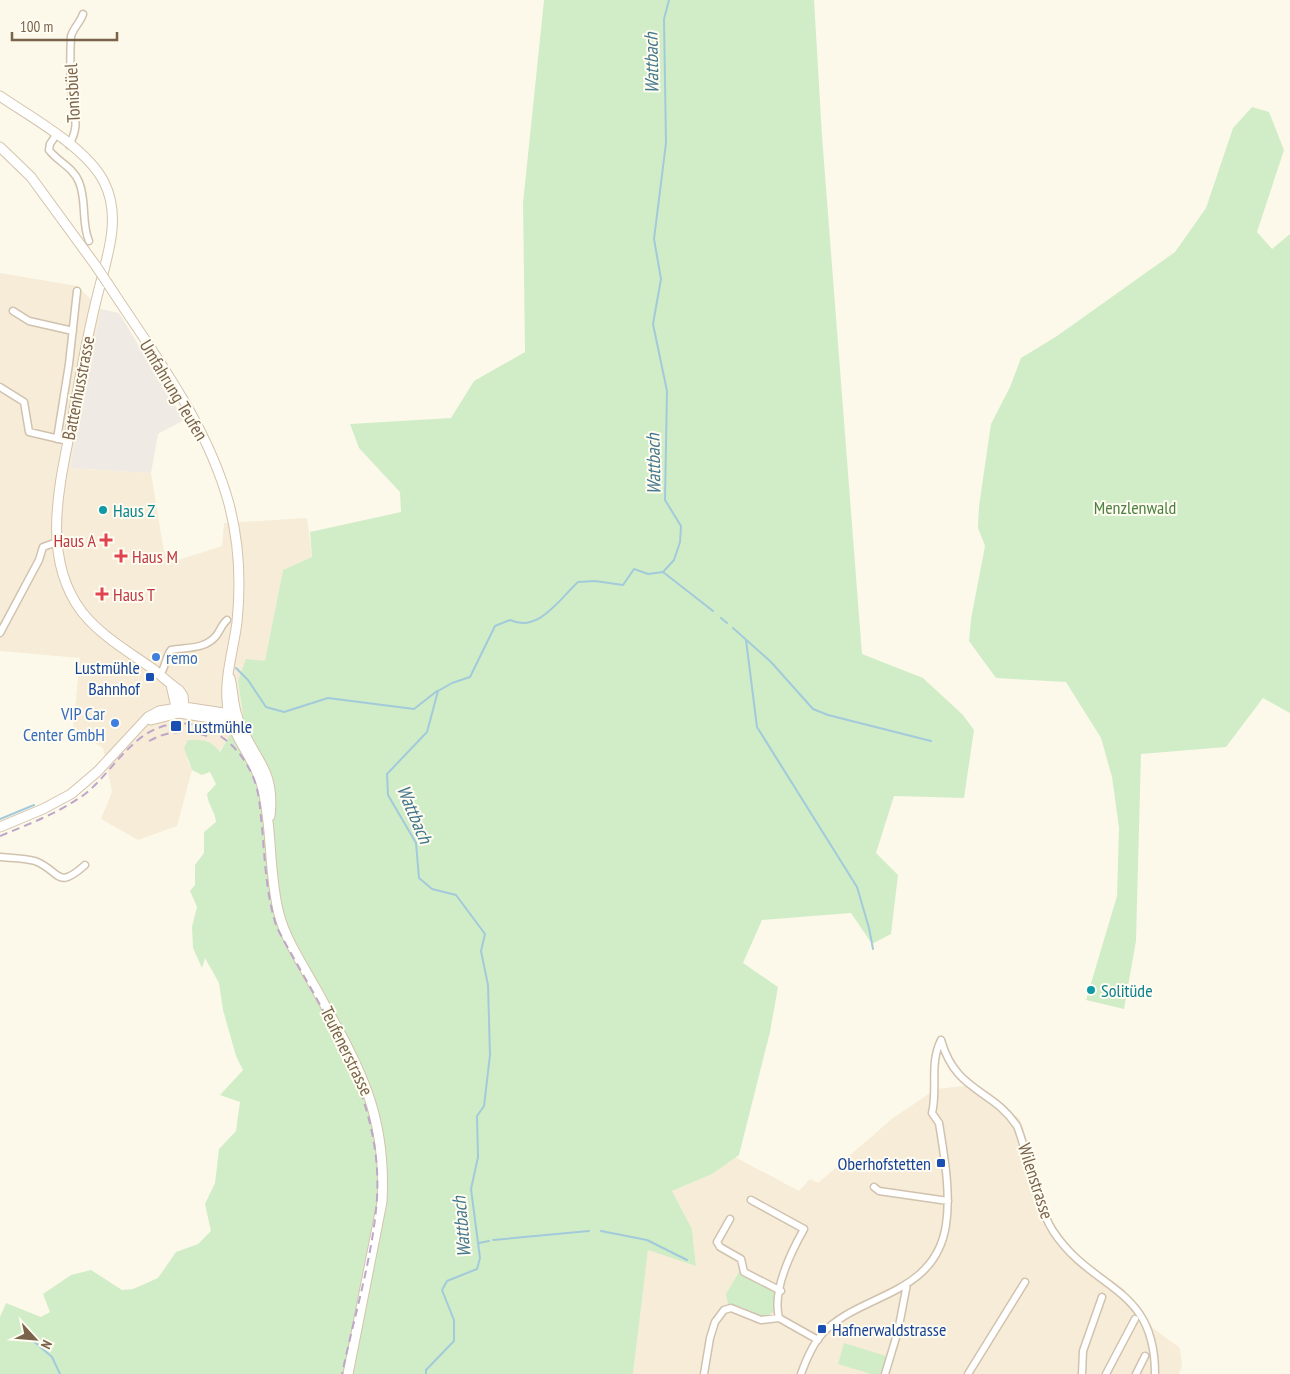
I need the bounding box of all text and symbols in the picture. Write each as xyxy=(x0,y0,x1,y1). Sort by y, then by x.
scale bar xyxy=(12,10,118,42)
text: 100 m xyxy=(20,17,53,36)
water label: Wattbach xyxy=(638,31,664,94)
street label: Tonisbüel xyxy=(59,62,85,123)
street label: Battenhusstrasse xyxy=(57,334,99,442)
street label: Umfahrung Teufen xyxy=(135,335,213,445)
water label: Wattbach xyxy=(640,432,666,495)
park label: Menzlenwald xyxy=(1094,496,1176,519)
place label: Haus Z xyxy=(113,499,155,522)
marker: Haus Z xyxy=(97,504,109,516)
place label: Haus A xyxy=(53,529,96,552)
marker: Haus A xyxy=(100,534,112,546)
place label: Haus M xyxy=(132,545,178,568)
marker: Haus M xyxy=(114,549,128,563)
place label: Haus T xyxy=(113,583,155,606)
marker: Haus T xyxy=(95,587,109,601)
place label: remo xyxy=(166,646,198,669)
marker: remo xyxy=(150,651,162,663)
place label: Lustmühle Bahnhof xyxy=(75,656,141,700)
marker: Lustmühle Bahnhof xyxy=(144,671,156,683)
place label: VIP Car Center GmbH xyxy=(23,702,105,746)
place label: Lustmühle xyxy=(187,715,252,738)
marker: VIP Car Center GmbH xyxy=(109,717,121,729)
marker: Lustmühle xyxy=(169,719,183,733)
water label: Wattbach xyxy=(392,781,439,848)
place label: Solitüde xyxy=(1101,979,1153,1002)
marker: Solitüde xyxy=(1085,984,1097,996)
street label: Teufenerstrasse xyxy=(316,1003,378,1099)
street label: Wilenstrasse xyxy=(1013,1140,1059,1222)
place label: Oberhofstetten xyxy=(837,1152,931,1175)
marker: Oberhofstetten xyxy=(935,1157,947,1169)
water label: Wattbach xyxy=(446,1194,476,1259)
north arrow xyxy=(10,1314,60,1364)
place label: Hafnerwaldstrasse xyxy=(832,1318,946,1341)
marker: Hafnerwaldstrasse xyxy=(816,1323,828,1335)
text: N xyxy=(37,1337,56,1352)

